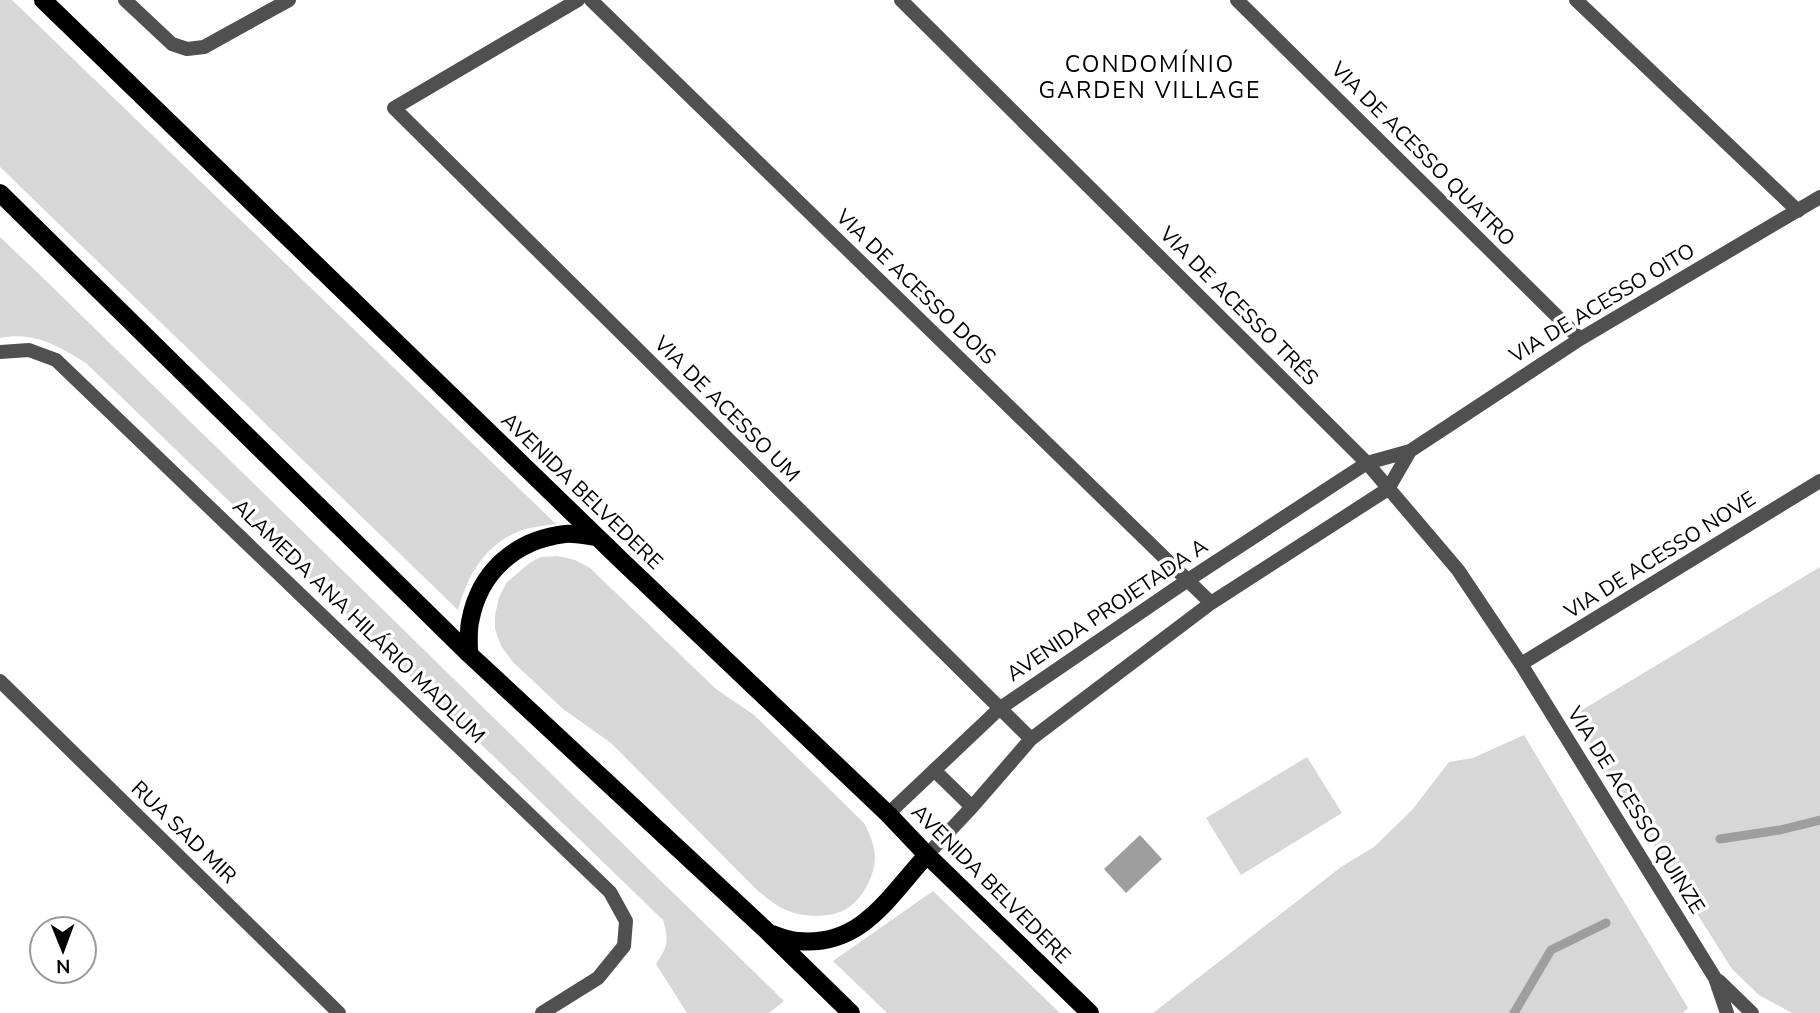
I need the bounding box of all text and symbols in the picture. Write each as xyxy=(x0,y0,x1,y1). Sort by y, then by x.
district label: CONDOMÍNIO GARDEN VILLAGE xyxy=(1038,49,1262,106)
street label: VIA DE ACESSO QUATRO xyxy=(1324,55,1521,252)
street label: VIA DE ACESSO DOIS xyxy=(829,202,1002,371)
street label: VIA DE ACESSO TRÊS xyxy=(1153,220,1325,392)
street label: VIA DE ACESSO OITO xyxy=(1503,236,1700,370)
street label: VIA DE ACESSO UM xyxy=(647,329,806,488)
street label: AVENIDA BELVEDERE xyxy=(495,406,669,576)
street label: VIA DE ACESSO NOVE xyxy=(1558,485,1761,626)
street label: ALAMEDA ANA HILÁRIO MADLUM xyxy=(227,493,491,749)
street label: AVENIDA PROJETADA A xyxy=(1001,532,1213,688)
street label: VIA DE ACESSO QUINZE xyxy=(1560,700,1711,919)
street label: RUA SAD MIR xyxy=(125,775,243,889)
street label: AVENIDA BELVEDERE xyxy=(905,798,1077,970)
north arrow xyxy=(28,915,98,985)
text: N xyxy=(56,953,71,979)

